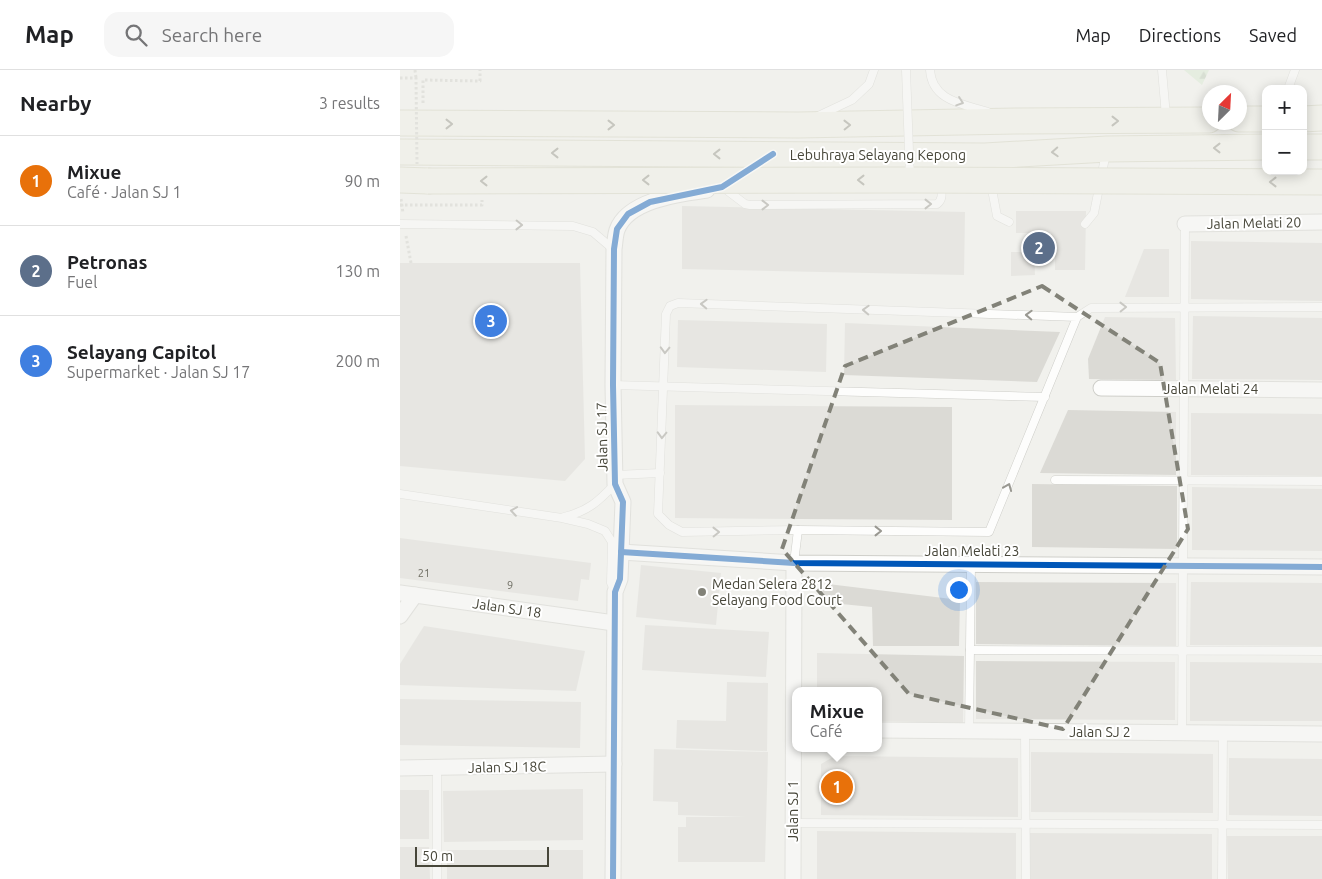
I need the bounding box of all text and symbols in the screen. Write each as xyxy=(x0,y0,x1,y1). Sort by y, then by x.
search box xyxy=(104,12,454,57)
text: Map xyxy=(25,21,74,48)
icon: search xyxy=(122,21,150,49)
text: Search here xyxy=(162,24,262,46)
text: Map xyxy=(1075,25,1111,45)
text: Directions xyxy=(1139,25,1221,45)
text: Saved xyxy=(1249,25,1297,45)
north arrow xyxy=(1202,85,1247,130)
map controls xyxy=(1262,85,1307,175)
button: + xyxy=(1262,85,1307,130)
text: Nearby xyxy=(20,91,91,115)
text: 3 results xyxy=(319,94,380,112)
one-way arrow xyxy=(955,97,964,107)
one-way arrow xyxy=(1111,116,1119,126)
one-way arrow xyxy=(445,119,453,129)
one-way arrow xyxy=(607,119,615,130)
one-way arrow xyxy=(844,120,851,130)
button: − xyxy=(1262,130,1307,175)
one-way arrow xyxy=(1213,143,1220,153)
one-way arrow xyxy=(1050,146,1058,157)
street label: Lebuhraya Selayang Kepong xyxy=(790,147,966,163)
one-way arrow xyxy=(550,148,558,158)
one-way arrow xyxy=(713,149,720,159)
text: Mixue xyxy=(67,161,122,183)
text: 1 xyxy=(31,172,41,190)
text: 90 m xyxy=(344,172,380,190)
one-way arrow xyxy=(642,175,650,185)
one-way arrow xyxy=(857,175,865,185)
one-way arrow xyxy=(480,176,488,186)
one-way arrow xyxy=(1269,177,1277,187)
text: Café · Jalan SJ 1 xyxy=(67,183,182,201)
one-way arrow xyxy=(924,199,932,209)
one-way arrow xyxy=(762,200,769,210)
street label: Jalan Melati 20 xyxy=(1206,214,1302,232)
one-way arrow xyxy=(515,220,523,230)
pin: 2 xyxy=(1023,229,1055,267)
text: Petronas xyxy=(67,251,147,273)
text: 2 xyxy=(31,262,41,280)
text: 130 m xyxy=(335,262,380,280)
text: Fuel xyxy=(67,273,97,291)
one-way arrow xyxy=(700,299,708,309)
pin: 3 xyxy=(475,302,507,340)
one-way arrow xyxy=(1120,302,1128,313)
one-way arrow xyxy=(862,304,870,315)
one-way arrow xyxy=(1024,310,1032,321)
text: Selayang Capitol xyxy=(67,341,216,363)
one-way arrow xyxy=(659,346,670,354)
text: 3 xyxy=(31,352,41,370)
text: 200 m xyxy=(335,352,380,370)
text: Supermarket · Jalan SJ 17 xyxy=(67,363,250,381)
street label: Jalan Melati 24 xyxy=(1164,381,1259,397)
street label: Jalan SJ 17 xyxy=(593,402,611,472)
one-way arrow xyxy=(656,431,667,439)
one-way arrow xyxy=(1002,483,1012,492)
one-way arrow xyxy=(509,506,517,517)
one-way arrow xyxy=(875,526,883,536)
one-way arrow xyxy=(712,527,720,537)
street label: Jalan Melati 23 xyxy=(925,543,1019,559)
house number: 21 xyxy=(418,567,430,579)
place label: Medan Selera 2812 Selayang Food Court xyxy=(712,576,842,608)
your location xyxy=(946,577,972,603)
house number: 9 xyxy=(507,579,513,591)
marker: Medan Selera 2812 Selayang Food Court xyxy=(696,586,708,598)
street label: Jalan SJ 18 xyxy=(472,595,543,621)
popup xyxy=(792,687,882,752)
text: Mixue xyxy=(810,700,864,722)
text: Café xyxy=(810,722,843,740)
street label: Jalan SJ 2 xyxy=(1069,724,1131,740)
street label: Jalan SJ 18C xyxy=(468,758,547,776)
pin: 1 xyxy=(821,768,853,806)
street label: Jalan SJ 1 xyxy=(785,780,801,842)
scale bar xyxy=(415,844,549,867)
text: 50 m xyxy=(422,848,453,864)

